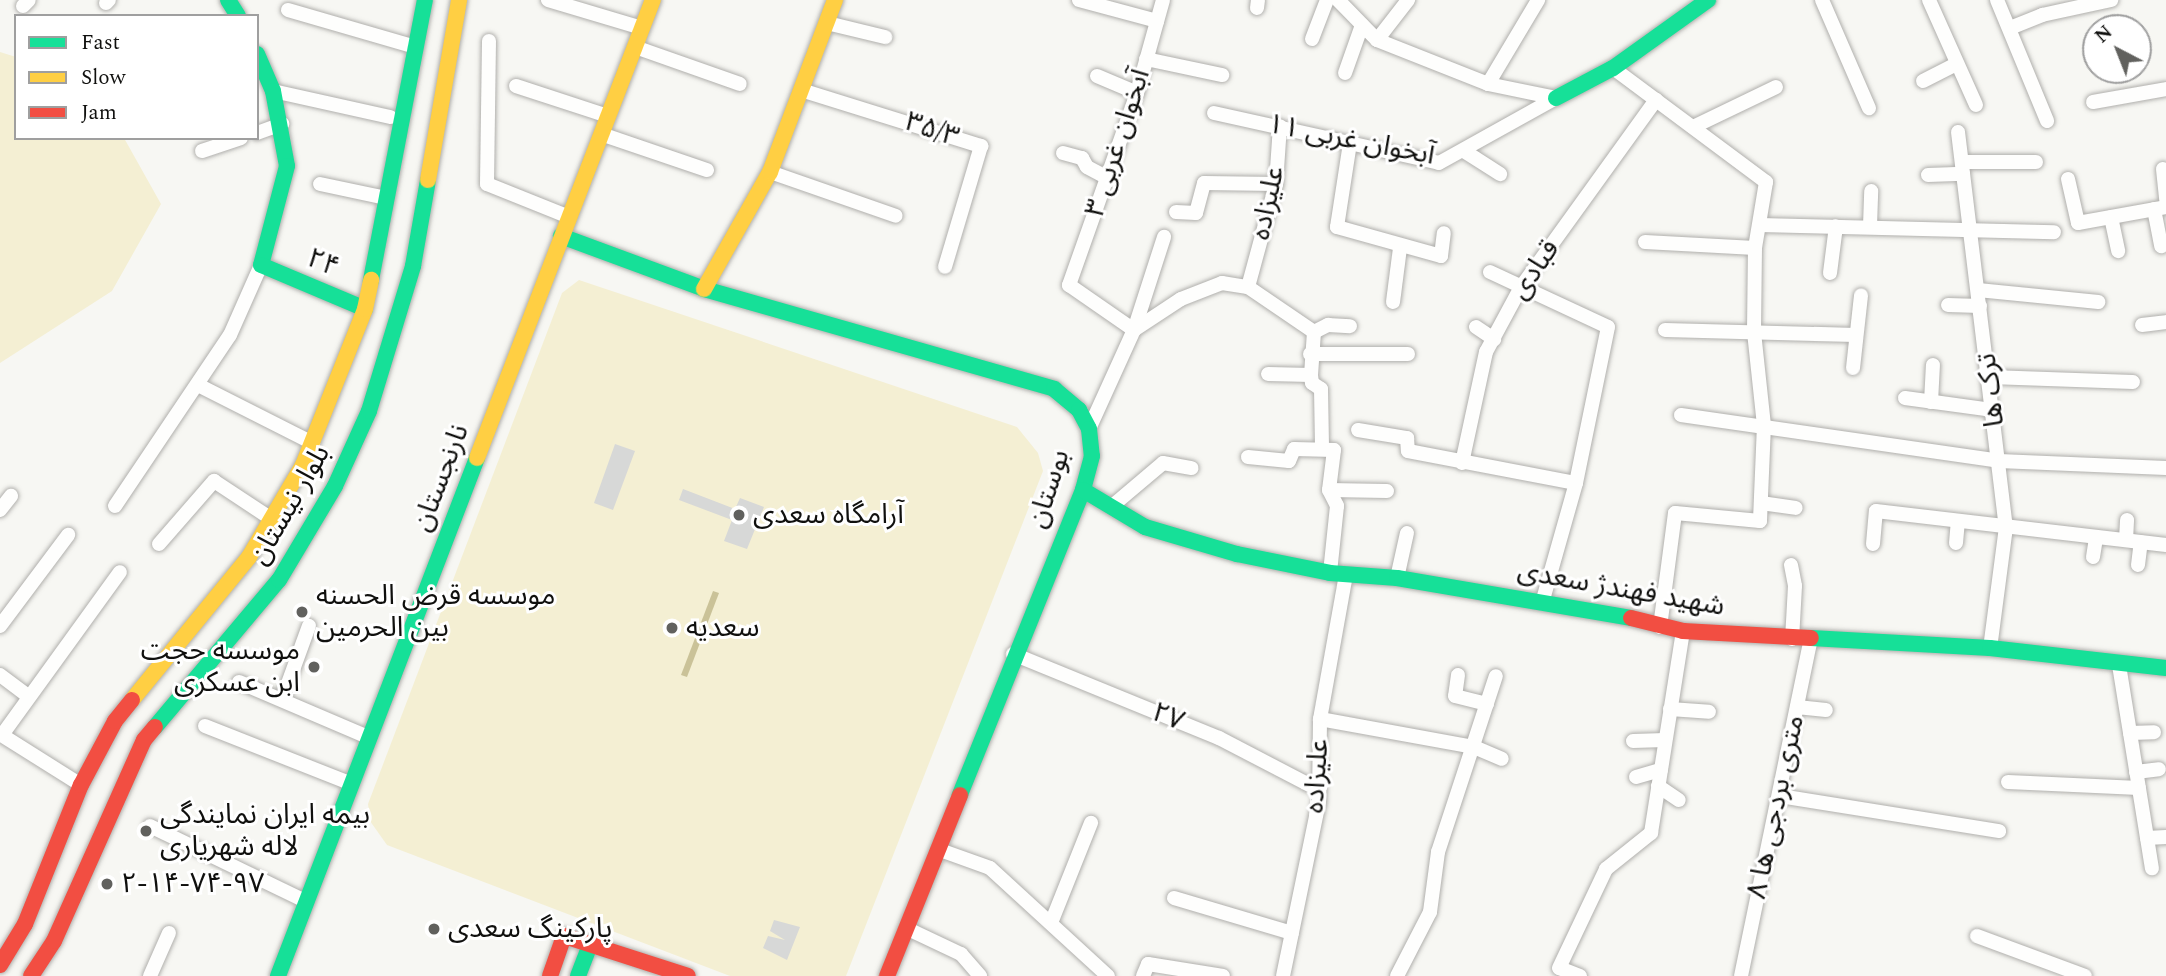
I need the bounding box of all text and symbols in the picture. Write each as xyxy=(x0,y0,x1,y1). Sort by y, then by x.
legend xyxy=(14,14,259,140)
north arrow xyxy=(2082,14,2152,84)
text: N xyxy=(2088,19,2119,50)
text: Fast xyxy=(81,27,120,59)
text: Slow xyxy=(81,62,125,94)
street label: آبخوان غربی ۳ xyxy=(1078,65,1158,221)
text: Jam xyxy=(81,97,117,129)
street label: ۳۵/۳ xyxy=(901,105,963,155)
street label: آبخوان غربی ۱۱ xyxy=(1265,107,1437,173)
street label: علیزاده xyxy=(1244,163,1292,243)
street label: قبادی xyxy=(1503,234,1567,306)
street label: ۲۴ xyxy=(302,241,344,285)
street label: ترک ها xyxy=(1970,351,2012,429)
street label: نارنجستان xyxy=(405,420,477,536)
street label: بلوار نیستان xyxy=(242,439,338,571)
street label: بوستان xyxy=(1021,446,1077,532)
place label: آرامگاه سعدی xyxy=(753,498,904,532)
marker: آرامگاه سعدی xyxy=(731,507,747,523)
street label: شهید فهندژ سعدی xyxy=(1515,554,1727,624)
place label: موسسه قرض الحسنه بین الحرمین xyxy=(316,579,555,645)
marker: موسسه قرض الحسنه بین الحرمین xyxy=(294,604,310,620)
place label: سعدیه xyxy=(686,611,759,645)
marker: سعدیه xyxy=(664,620,680,636)
place label: موسسه حجت ابن عسکری xyxy=(141,634,300,700)
marker: موسسه حجت ابن عسکری xyxy=(306,659,322,675)
street label: ۲۷ xyxy=(1147,695,1189,739)
street label: ۸ متری بردجی ها xyxy=(1740,712,1812,902)
street label: علیزاده xyxy=(1298,738,1336,814)
place label: بیمه ایران نمایندگی لاله شهریاری xyxy=(160,798,370,864)
marker: بیمه ایران نمایندگی لاله شهریاری xyxy=(138,823,154,839)
place label: ۲-۱۴-۷۴-۹۷ xyxy=(121,867,265,901)
marker: ۲-۱۴-۷۴-۹۷ xyxy=(99,876,115,892)
place label: پارکینگ سعدی xyxy=(448,912,612,946)
marker: پارکینگ سعدی xyxy=(426,921,442,937)

